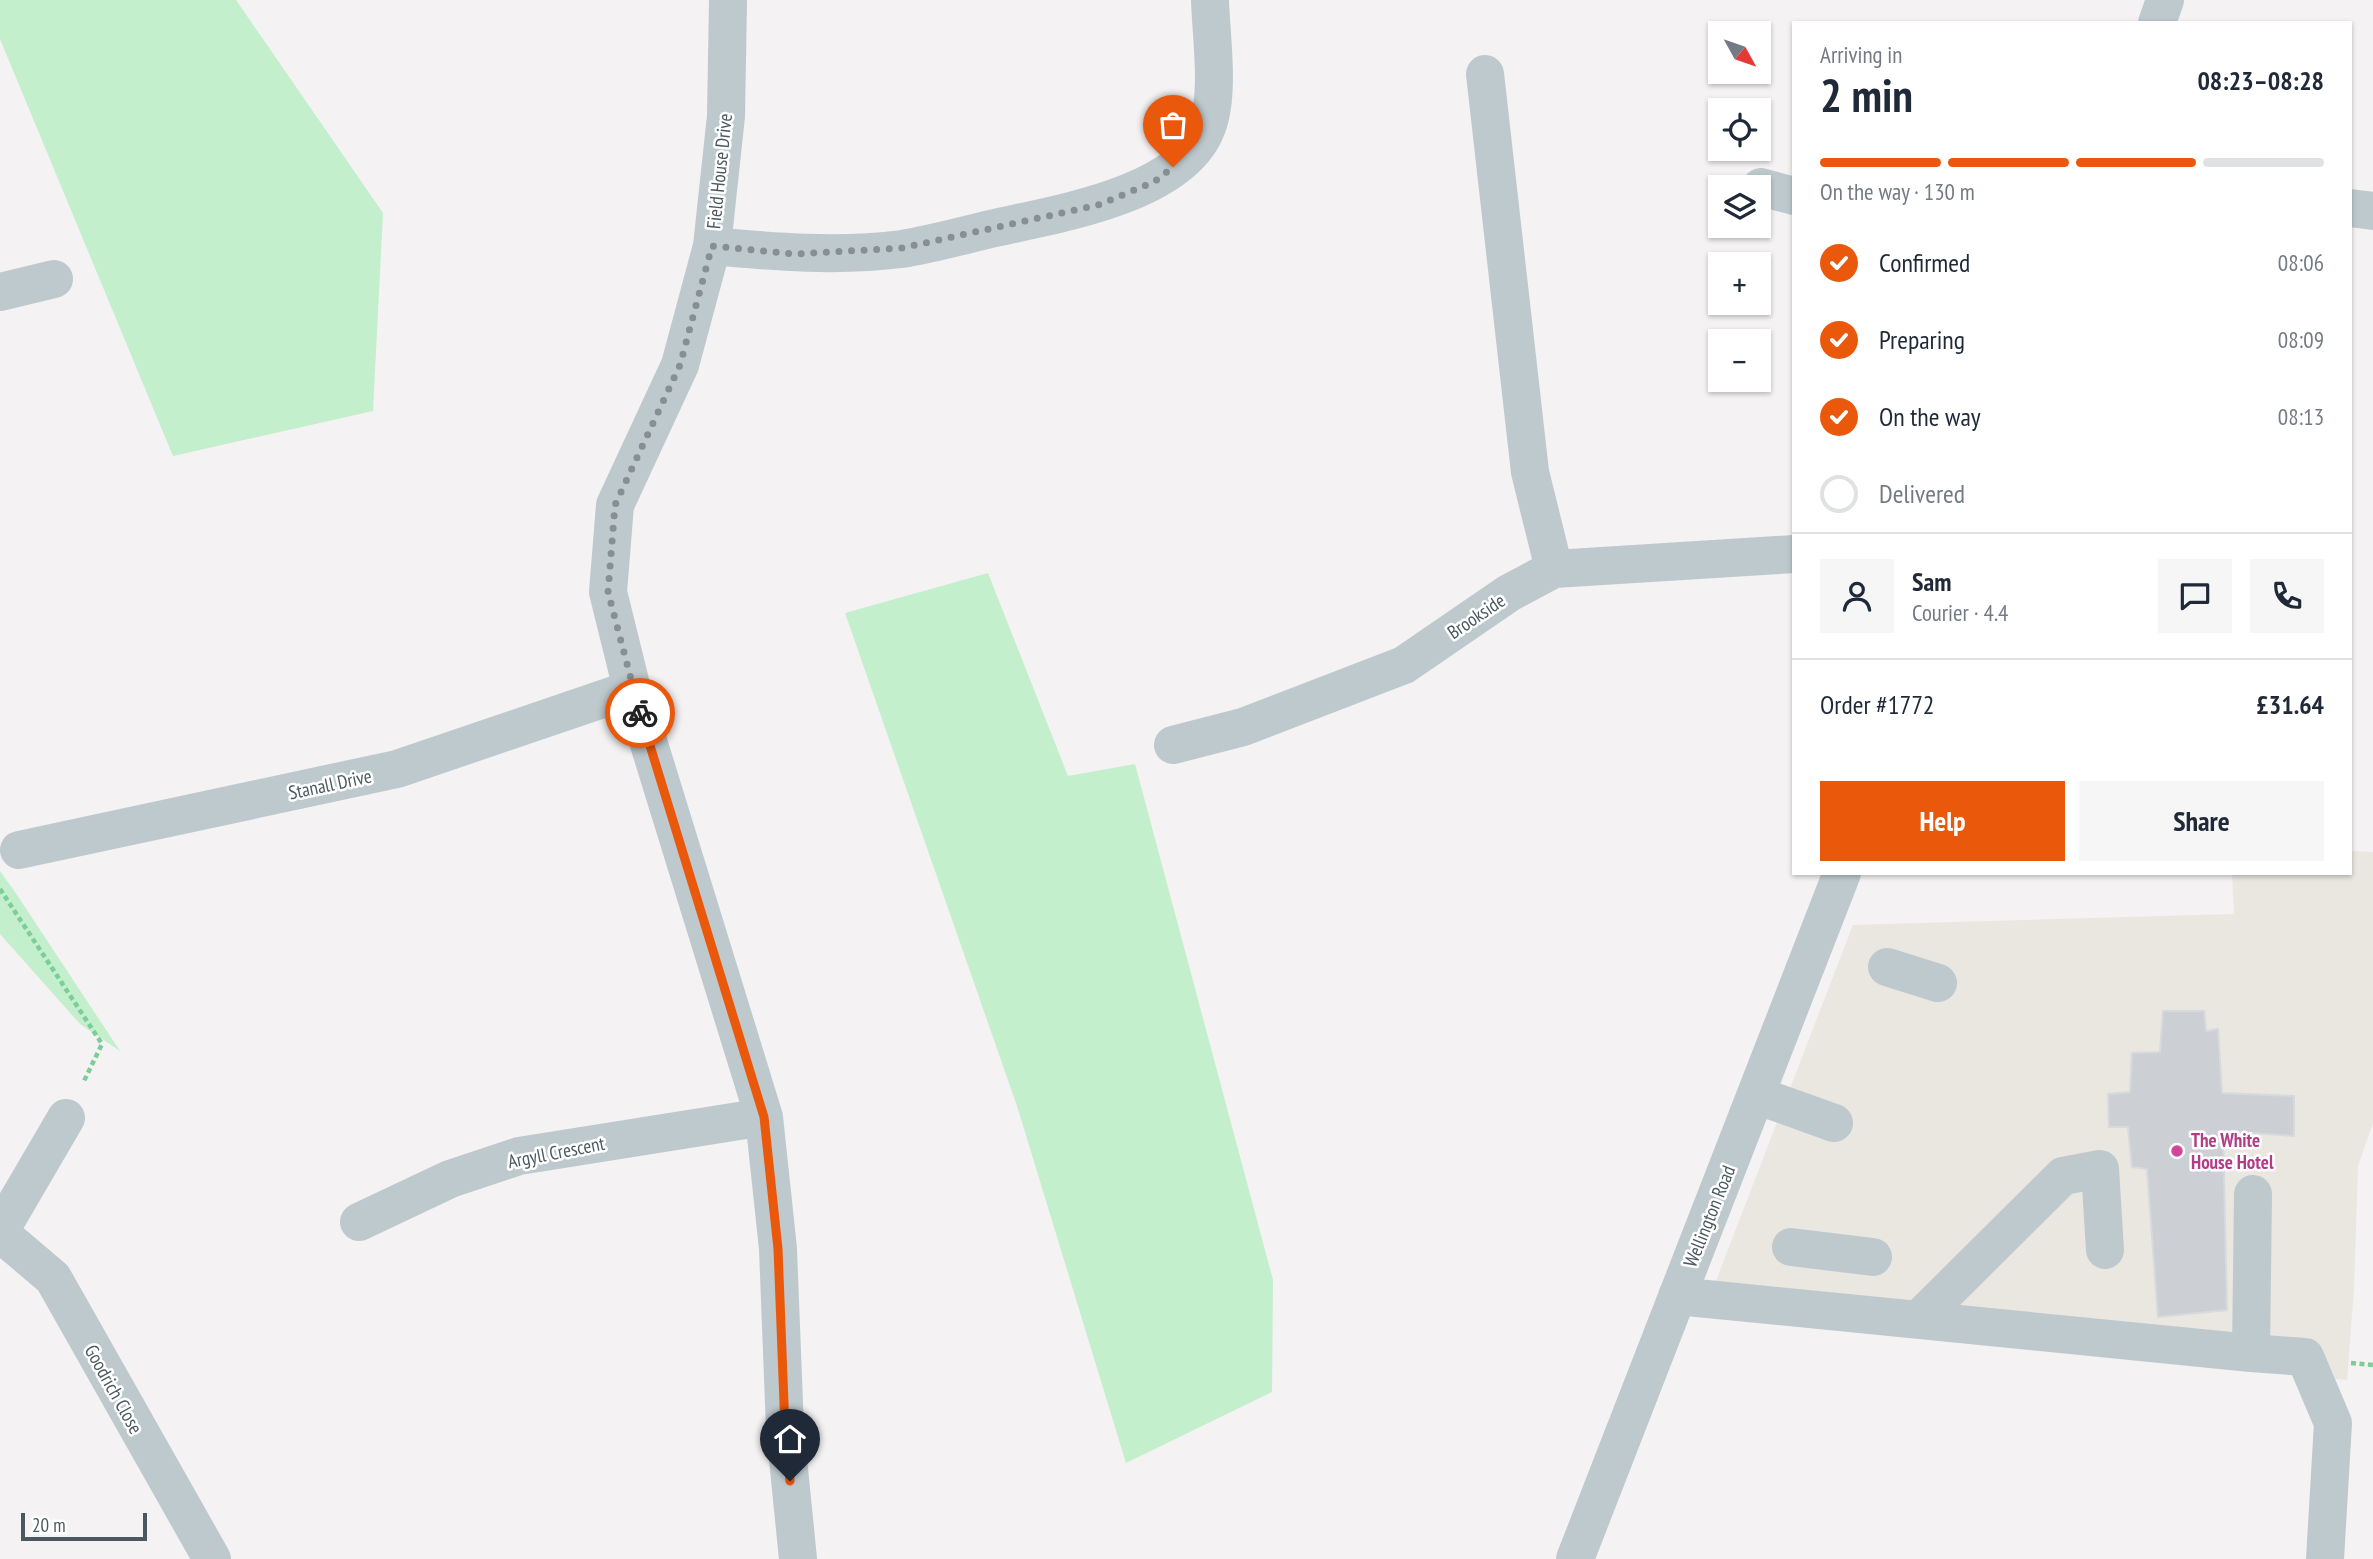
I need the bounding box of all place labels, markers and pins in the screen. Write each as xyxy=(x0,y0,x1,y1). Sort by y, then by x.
pin xyxy=(1143,95,1203,167)
place label: The White House Hotel xyxy=(2191,1128,2274,1174)
marker: The White House Hotel xyxy=(2169,1143,2185,1159)
pin xyxy=(760,1409,820,1481)

